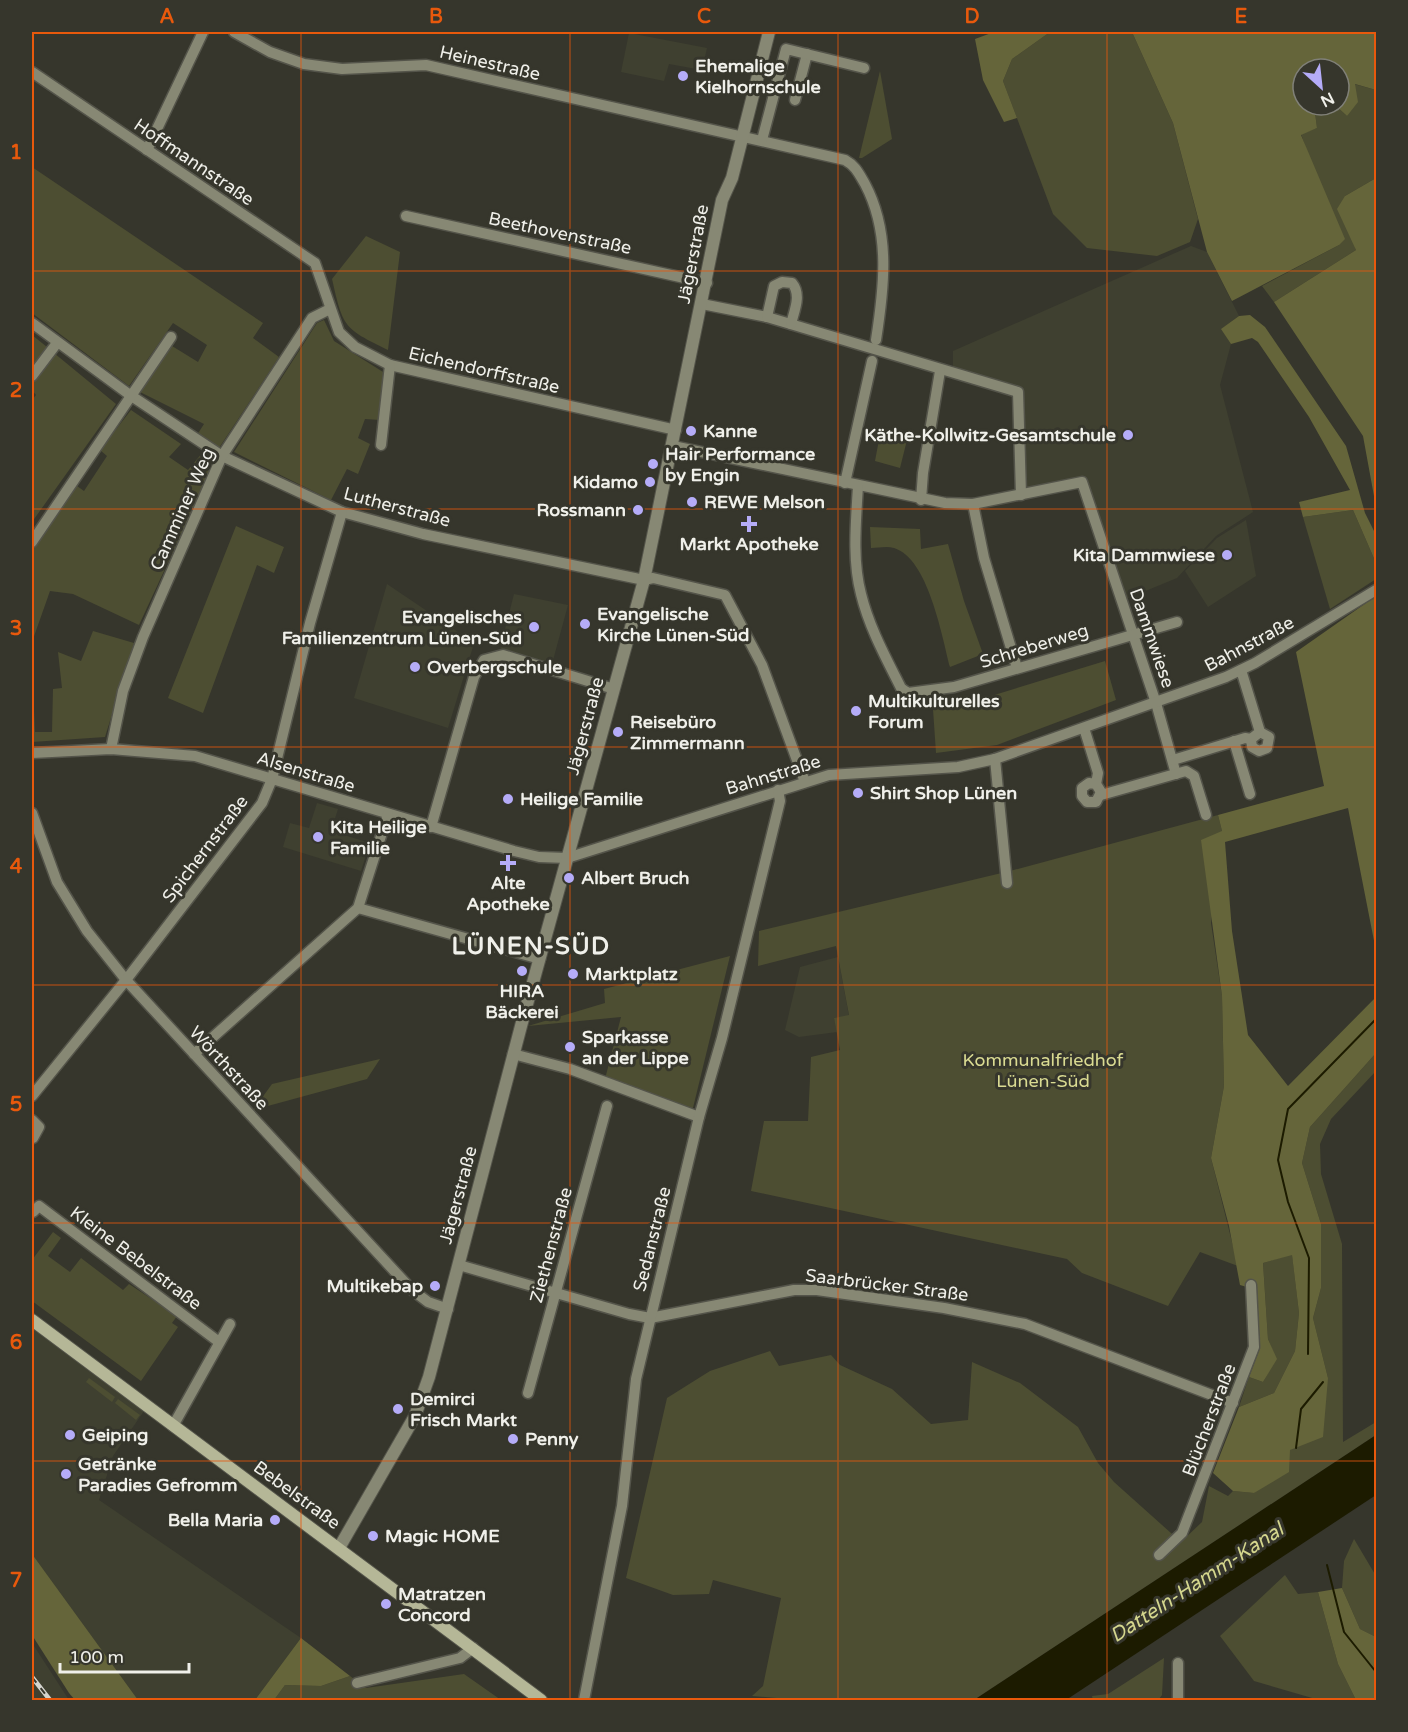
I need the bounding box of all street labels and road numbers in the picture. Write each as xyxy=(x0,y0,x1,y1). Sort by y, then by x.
street label: Heinestraße xyxy=(437,41,543,85)
street label: Hoffmannstraße xyxy=(130,114,258,210)
street label: Jägerstraße xyxy=(673,203,713,305)
street label: Beethovenstraße xyxy=(487,207,633,259)
street label: Eichendorffstraße xyxy=(406,342,562,398)
street label: Camminer Weg xyxy=(145,444,219,574)
street label: Lutherstraße xyxy=(341,482,453,532)
street label: Dammwiese xyxy=(1125,585,1179,691)
street label: Bahnstraße xyxy=(1201,611,1297,677)
street label: Schreberweg xyxy=(977,619,1091,673)
street label: Jägerstraße xyxy=(561,675,609,777)
street label: Alsenstraße xyxy=(254,747,358,797)
street label: Bahnstraße xyxy=(723,750,823,800)
street label: Spichernstraße xyxy=(157,791,253,907)
street label: Wörthstraße xyxy=(185,1021,273,1115)
street label: Jägerstraße xyxy=(434,1144,482,1246)
street label: Sedanstraße xyxy=(628,1184,676,1294)
street label: Ziethenstraße xyxy=(525,1185,577,1305)
street label: Kleine Bebelstraße xyxy=(66,1201,206,1315)
street label: Saarbrücker Straße xyxy=(804,1264,970,1306)
street label: Blücherstraße xyxy=(1177,1361,1241,1479)
street label: Bebelstraße xyxy=(249,1456,345,1534)

